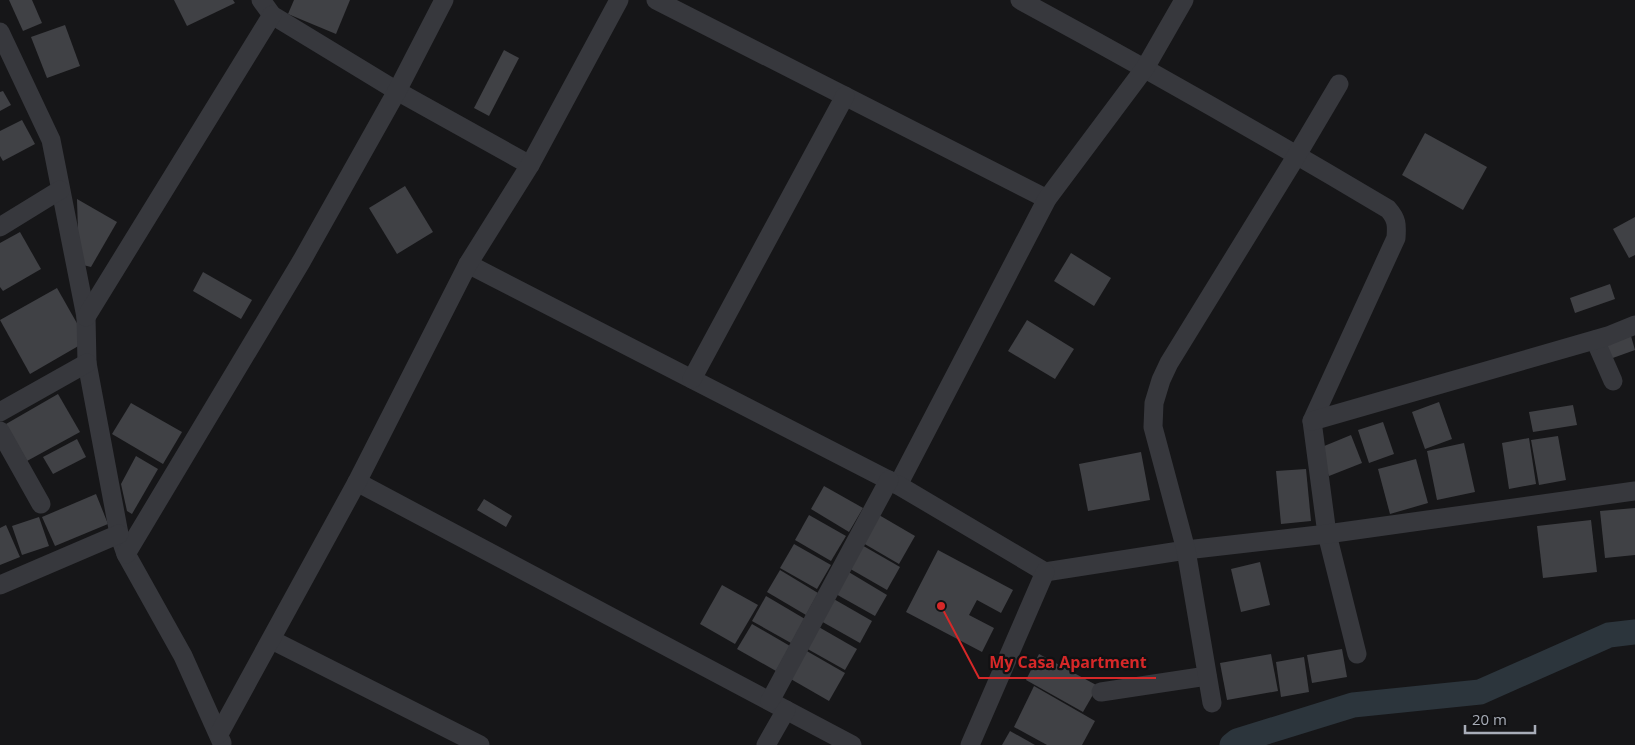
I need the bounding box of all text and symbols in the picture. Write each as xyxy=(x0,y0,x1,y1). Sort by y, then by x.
callout: My Casa Apartment xyxy=(979,647,1156,678)
text: My Casa Apartment xyxy=(989,651,1147,673)
scale bar xyxy=(1465,702,1535,734)
text: 20 m xyxy=(1472,709,1507,729)

